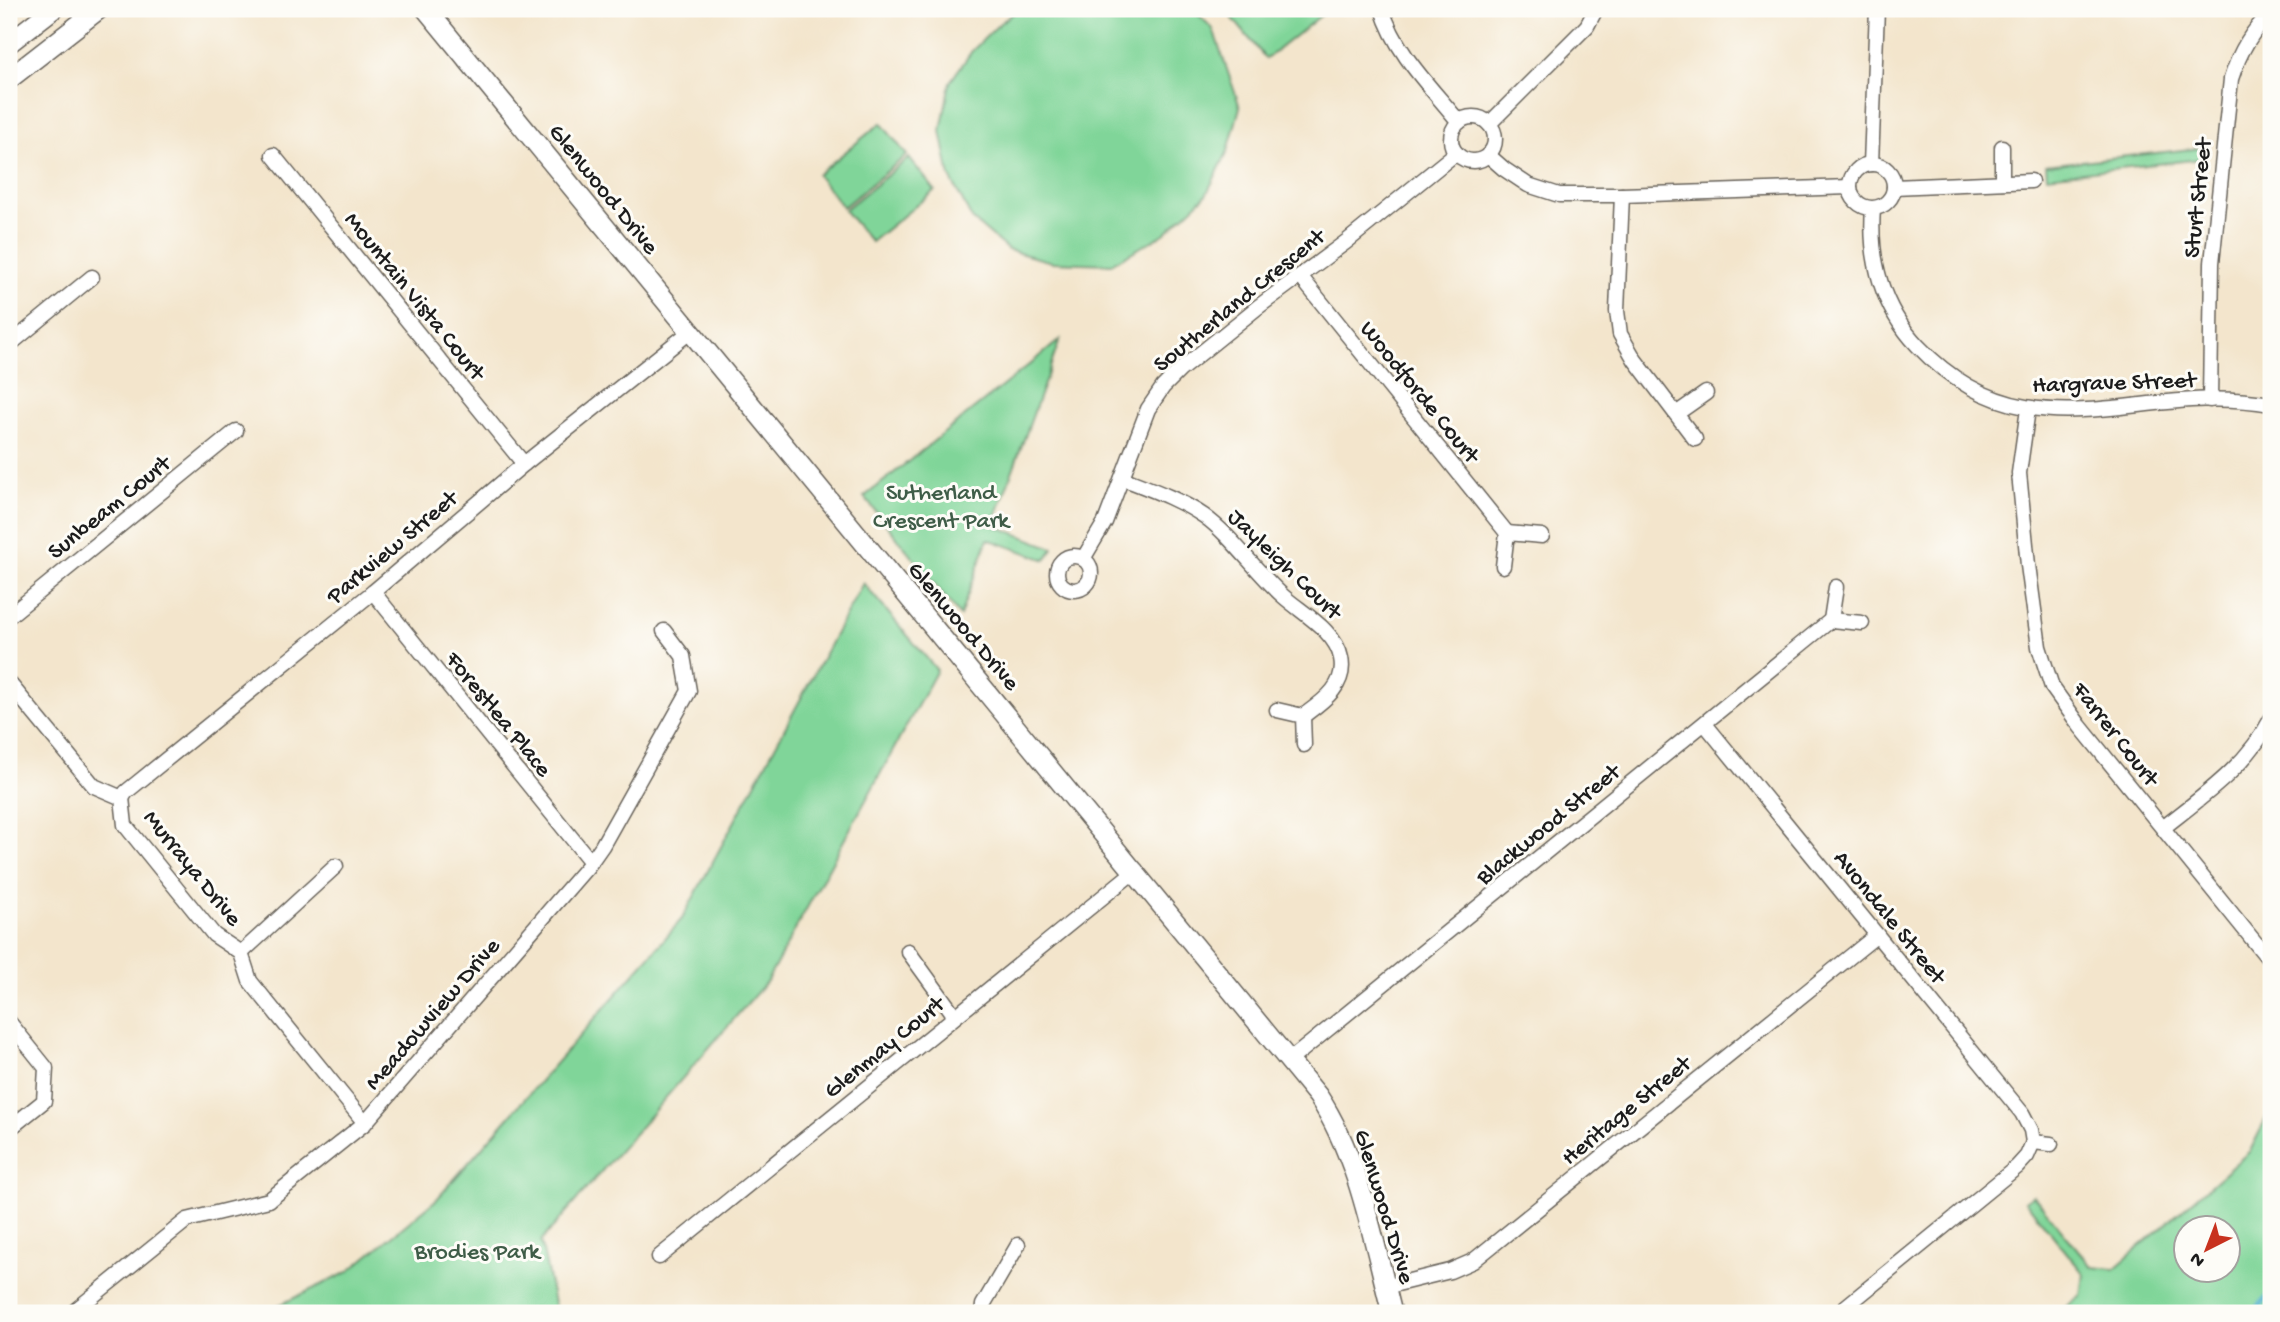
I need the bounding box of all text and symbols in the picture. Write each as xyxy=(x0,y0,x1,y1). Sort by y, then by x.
street label: Glenwood Drive xyxy=(541,119,664,262)
street label: Sturt Street xyxy=(2179,135,2220,260)
street label: Mountain Vista Court xyxy=(336,207,492,389)
street label: Southerland Crescent xyxy=(1148,222,1334,380)
street label: Woodforde Court xyxy=(1352,316,1486,472)
street label: Hargrave Street xyxy=(2032,367,2199,402)
street label: Sunbeam Court xyxy=(43,449,179,567)
park label: Sutherland Crescent Park xyxy=(873,480,1011,537)
street label: Parkview Street xyxy=(321,484,466,613)
street label: Jayleigh Court xyxy=(1220,504,1348,629)
street label: Glenwood Drive xyxy=(900,557,1025,698)
street label: Forestlea Place xyxy=(437,646,557,784)
street label: Farrer Court xyxy=(2064,677,2165,795)
street label: Blackwood Street xyxy=(1471,757,1629,893)
street label: Murraya Drive xyxy=(136,805,247,934)
street label: Avondale Street xyxy=(1826,846,1952,993)
street label: Meadowview Drive xyxy=(360,933,508,1097)
street label: Glenmay Court xyxy=(819,990,953,1106)
street label: Heritage Street xyxy=(1556,1049,1700,1173)
street label: Glenwood Drive xyxy=(1345,1126,1420,1288)
north arrow xyxy=(2172,1214,2242,1284)
park label: Brodies Park xyxy=(413,1239,542,1268)
text: N xyxy=(2186,1246,2210,1272)

